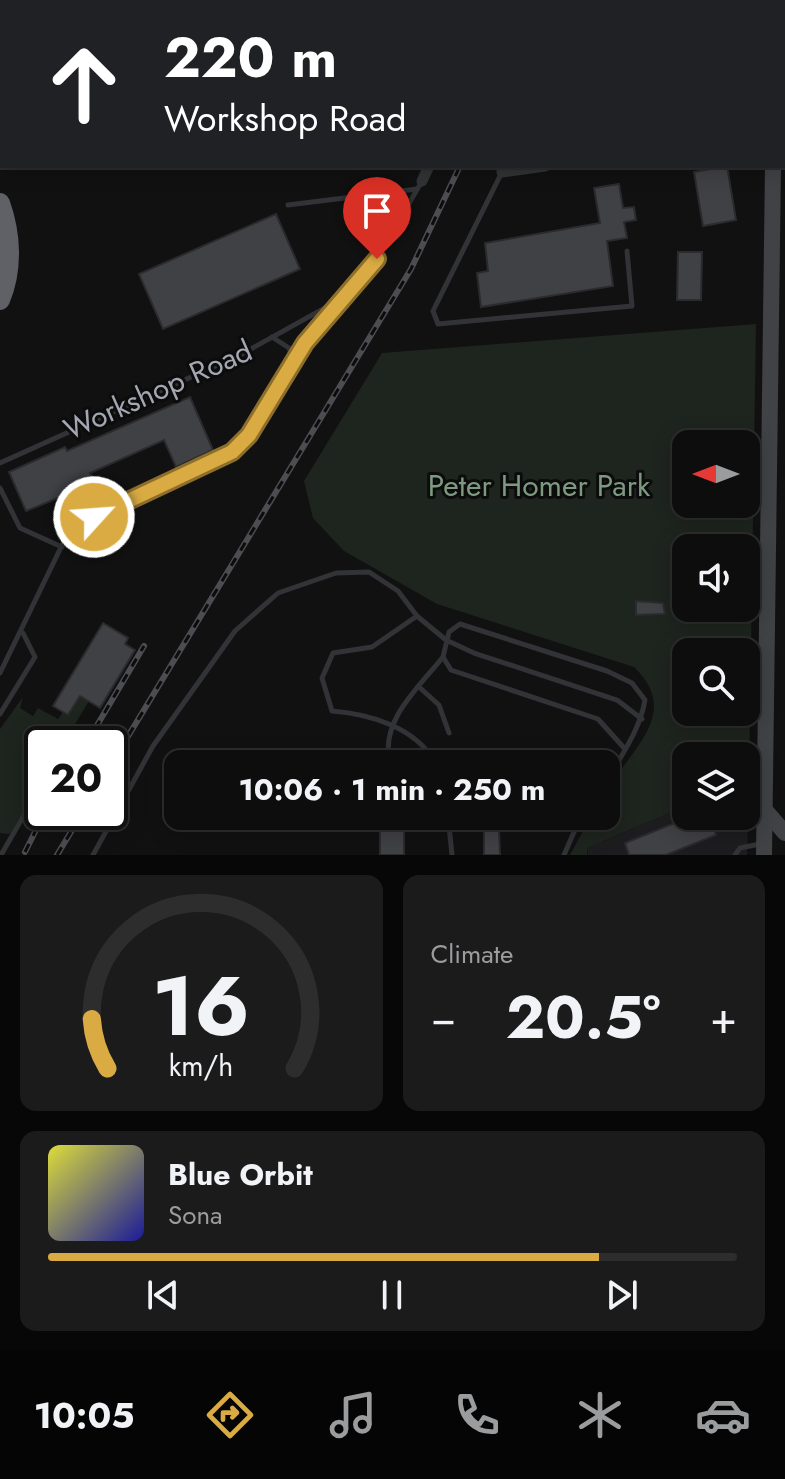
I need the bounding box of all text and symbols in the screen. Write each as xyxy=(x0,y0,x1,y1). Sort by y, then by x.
text: 220 m xyxy=(164,17,337,98)
icon: ahead xyxy=(32,32,136,136)
text: Workshop Road xyxy=(164,92,407,144)
pin xyxy=(343,177,411,259)
icon: arrive xyxy=(355,189,399,233)
street label: Workshop Road xyxy=(57,329,259,450)
north arrow xyxy=(672,430,760,518)
map controls xyxy=(672,430,760,830)
park label: Peter Homer Park xyxy=(428,464,651,507)
position arrow xyxy=(52,475,136,559)
button: sound xyxy=(672,534,760,622)
button: search xyxy=(672,638,760,726)
speed limit sign: 20 xyxy=(24,726,128,830)
button: layers xyxy=(672,742,760,830)
text: 10:06 · 1 min · 250 m xyxy=(239,768,545,811)
text: Climate xyxy=(431,935,513,973)
text: 16 xyxy=(152,946,250,1066)
text: 20.5° xyxy=(506,974,661,1061)
text: − xyxy=(431,986,456,1050)
text: + xyxy=(710,986,737,1050)
text: km/h xyxy=(169,1045,234,1087)
text: Blue Orbit xyxy=(168,1153,313,1196)
text: Sona xyxy=(168,1196,223,1234)
icon: previous xyxy=(141,1273,185,1317)
icon: pause xyxy=(370,1273,414,1317)
icon: next xyxy=(600,1273,644,1317)
icon: directions xyxy=(202,1387,258,1443)
icon: music xyxy=(325,1387,381,1443)
icon: phone xyxy=(449,1387,505,1443)
icon: climate xyxy=(572,1387,628,1443)
icon: car xyxy=(695,1387,751,1443)
text: 10:05 xyxy=(34,1389,134,1441)

